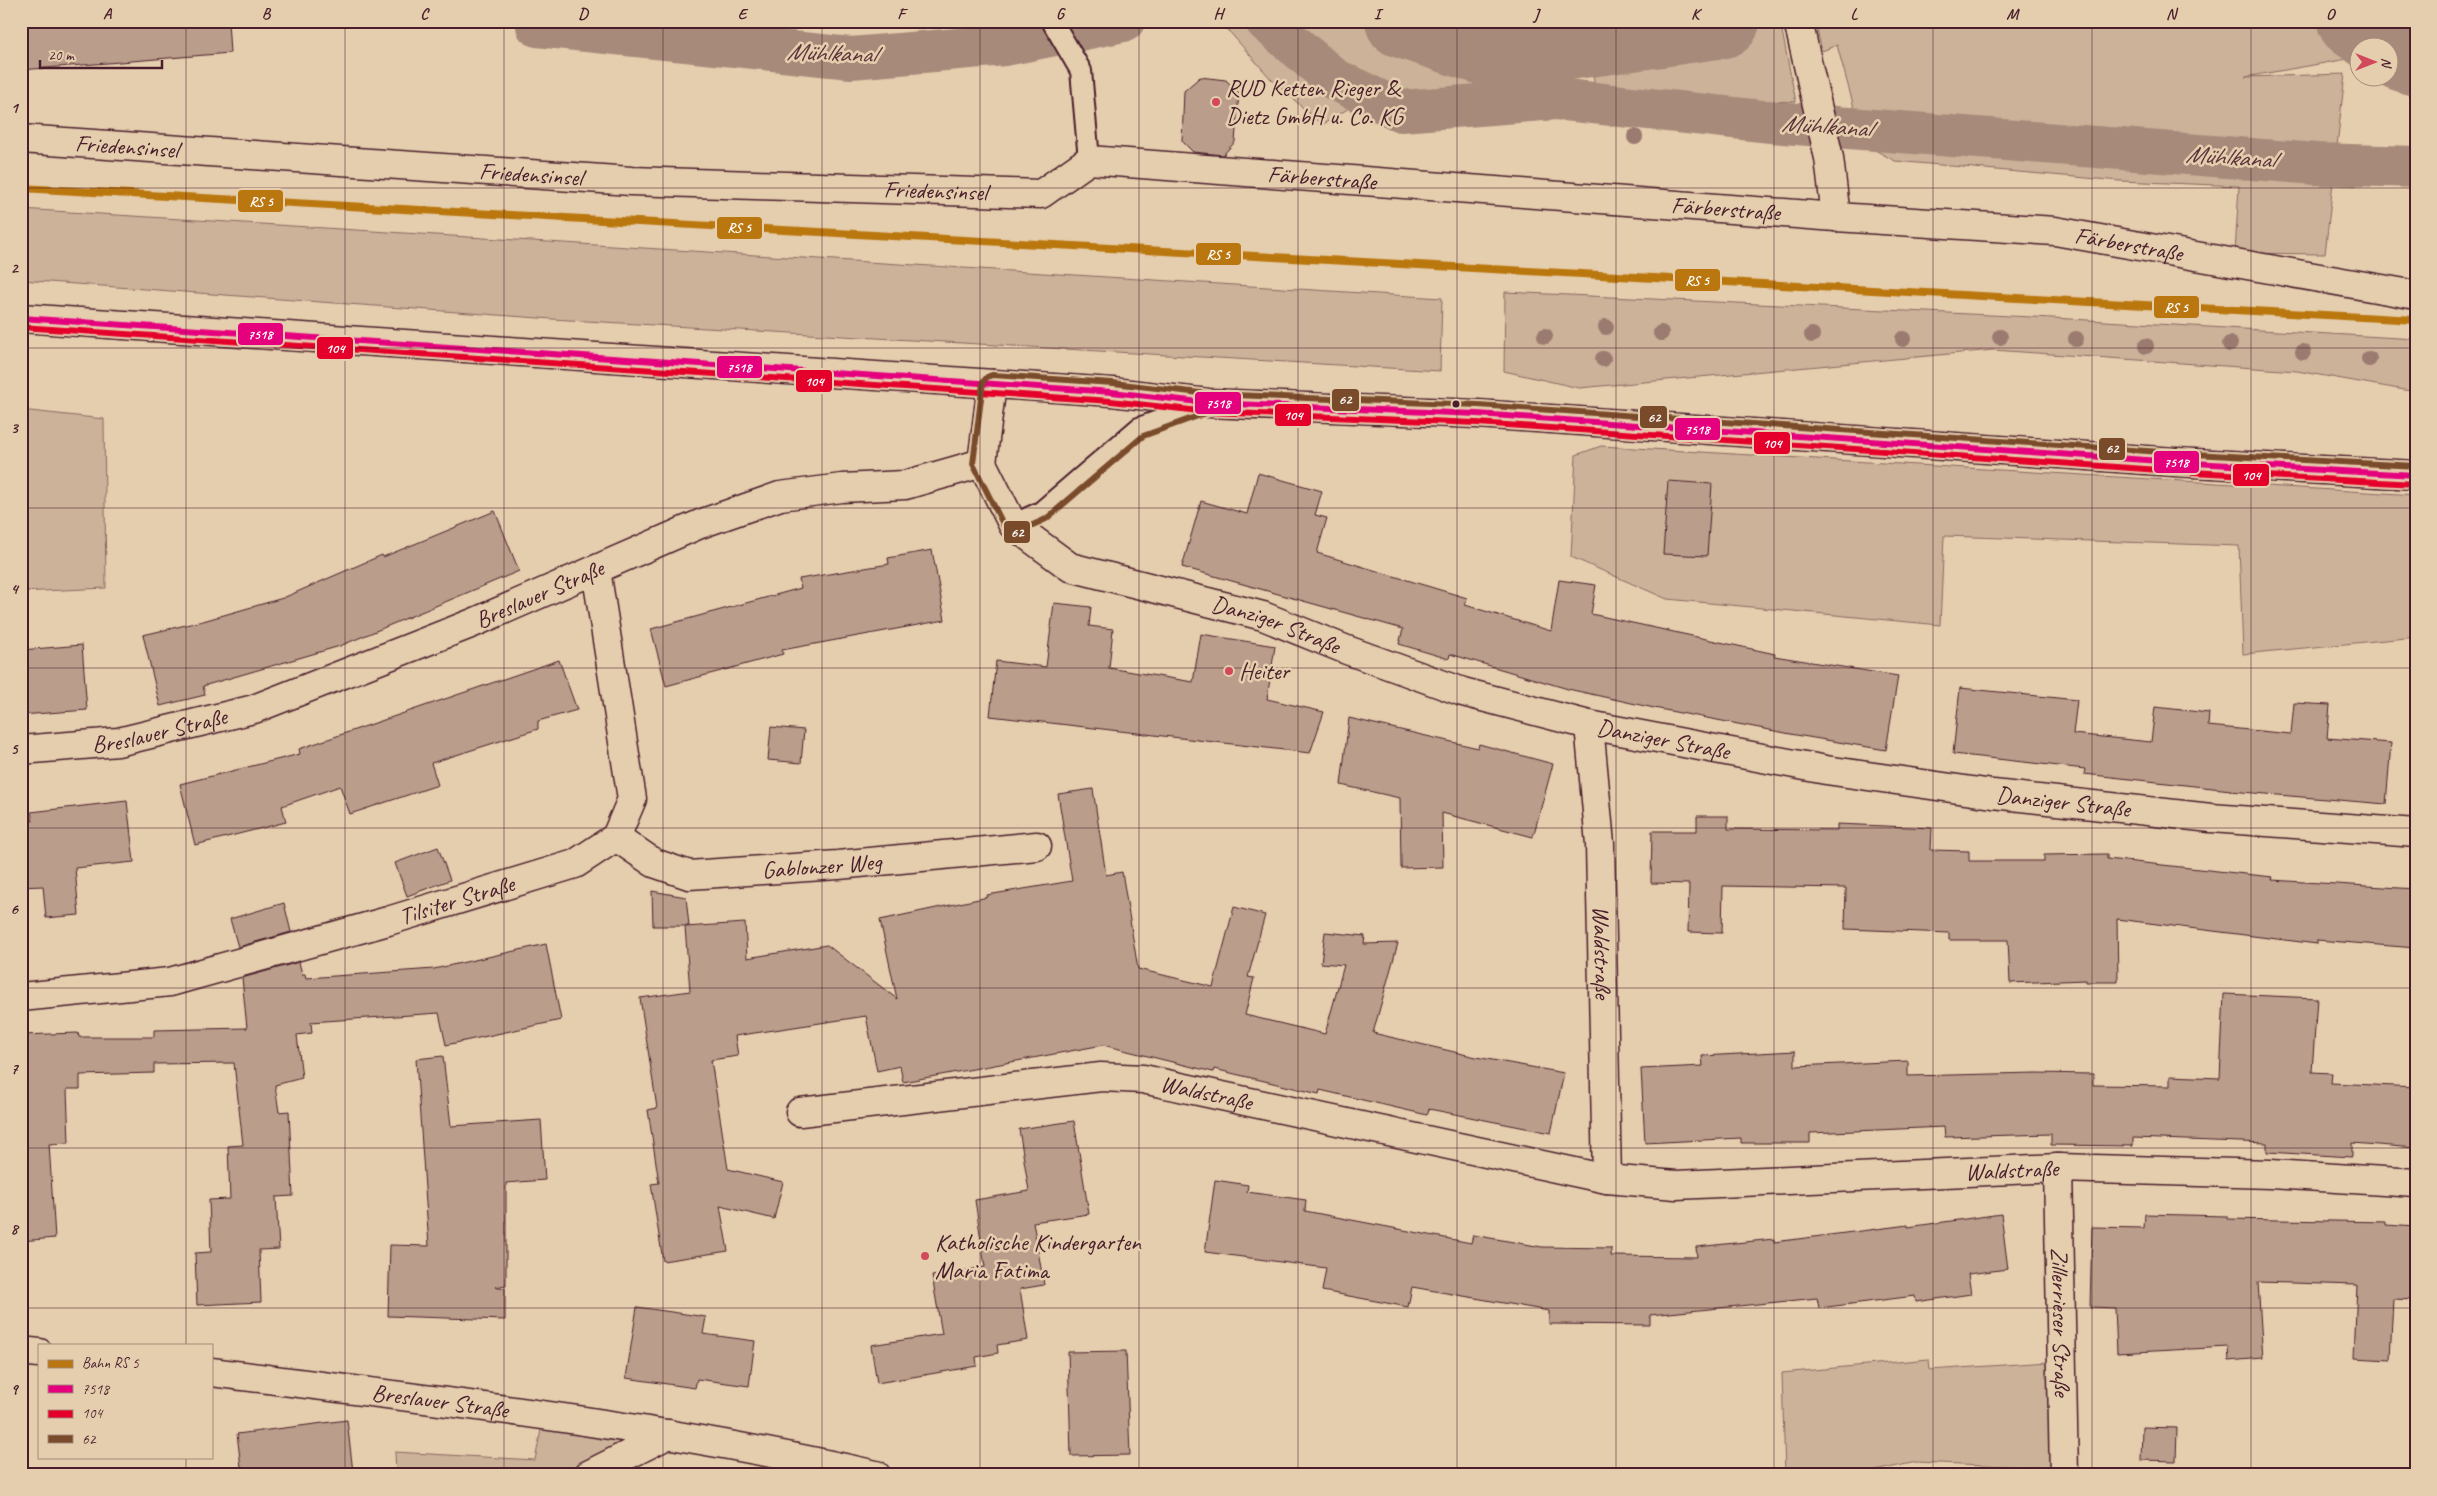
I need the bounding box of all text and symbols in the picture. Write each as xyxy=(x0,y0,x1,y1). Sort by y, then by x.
text: A xyxy=(103,4,113,24)
text: B xyxy=(262,4,272,24)
text: C xyxy=(420,4,430,24)
text: D xyxy=(578,4,589,24)
text: E xyxy=(738,4,749,24)
text: F xyxy=(897,4,908,24)
text: G xyxy=(1056,4,1066,24)
text: H xyxy=(1213,4,1225,24)
text: I xyxy=(1374,4,1384,24)
text: J xyxy=(1532,4,1541,24)
text: K xyxy=(1691,4,1703,24)
text: L xyxy=(1851,4,1859,24)
text: M xyxy=(2006,4,2020,24)
text: N xyxy=(2166,4,2179,24)
text: O xyxy=(2326,4,2336,24)
water label: Mühlkanal xyxy=(786,35,884,71)
scale bar xyxy=(40,38,162,70)
north arrow xyxy=(2350,38,2400,88)
text: 20 m xyxy=(48,46,75,65)
text: N xyxy=(2378,58,2395,69)
place label: RUD Ketten Rieger & Dietz GmbH u. Co. KG xyxy=(1226,73,1405,131)
marker: RUD Ketten Rieger & Dietz GmbH u. Co. KG xyxy=(1210,96,1222,108)
text: 1 xyxy=(10,98,19,118)
water label: Mühlkanal xyxy=(1781,107,1879,146)
street label: Friedensinsel xyxy=(74,128,183,165)
water label: Mühlkanal xyxy=(2185,138,2283,177)
street label: Friedensinsel xyxy=(478,156,587,193)
street label: Färberstraße xyxy=(1267,159,1379,197)
street label: Friedensinsel xyxy=(883,174,991,207)
line badge: RS 5 xyxy=(237,189,284,213)
street label: Färberstraße xyxy=(1670,189,1783,228)
text: RS 5 xyxy=(249,193,275,210)
line badge: RS 5 xyxy=(716,216,763,240)
text: RS 5 xyxy=(727,219,753,236)
street label: Färberstraße xyxy=(2073,220,2187,269)
line badge: RS 5 xyxy=(1195,242,1242,266)
text: RS 5 xyxy=(1206,246,1232,263)
text: 2 xyxy=(10,258,19,278)
line badge: RS 5 xyxy=(1674,268,1721,292)
text: RS 5 xyxy=(1685,272,1711,289)
line badge: RS 5 xyxy=(2153,295,2200,319)
text: RS 5 xyxy=(2164,299,2190,316)
line badge: 7518 xyxy=(237,322,284,346)
text: 7518 xyxy=(248,326,274,343)
line badge: 104 xyxy=(316,336,354,360)
text: 104 xyxy=(326,340,346,357)
line badge: 7518 xyxy=(716,355,763,379)
text: 7518 xyxy=(727,359,753,376)
line badge: 104 xyxy=(795,369,833,393)
text: 104 xyxy=(805,373,825,390)
line badge: 62 xyxy=(1331,388,1360,412)
line badge: 7518 xyxy=(1194,391,1242,415)
text: 62 xyxy=(1339,391,1353,408)
text: 7518 xyxy=(1206,395,1232,412)
unlabelled marker xyxy=(1451,399,1461,409)
line badge: 104 xyxy=(1274,403,1312,427)
line badge: 62 xyxy=(1639,405,1668,429)
text: 104 xyxy=(1284,407,1304,424)
text: 62 xyxy=(1648,409,1662,426)
line badge: 7518 xyxy=(1674,417,1721,441)
text: 3 xyxy=(10,418,19,438)
text: 7518 xyxy=(1685,421,1711,438)
line badge: 104 xyxy=(1753,431,1791,455)
text: 104 xyxy=(1763,435,1783,452)
line badge: 62 xyxy=(2098,437,2126,461)
text: 62 xyxy=(2106,440,2120,457)
line badge: 7518 xyxy=(2153,450,2200,474)
text: 7518 xyxy=(2164,454,2190,471)
line badge: 104 xyxy=(2232,463,2270,487)
text: 104 xyxy=(2242,467,2262,484)
line badge: 62 xyxy=(1003,520,1031,544)
text: 62 xyxy=(1011,524,1025,541)
street label: Breslauer Straße xyxy=(471,552,610,635)
text: 4 xyxy=(10,579,19,599)
street label: Danziger Straße xyxy=(1209,589,1347,661)
place label: Heiter xyxy=(1239,656,1292,686)
marker: Heiter xyxy=(1223,665,1235,677)
street label: Breslauer Straße xyxy=(91,701,232,759)
street label: Danziger Straße xyxy=(1594,712,1734,767)
text: 5 xyxy=(11,739,20,759)
street label: Danziger Straße xyxy=(1995,779,2134,824)
street label: Gablonzer Weg xyxy=(761,846,884,885)
street label: Tilsiter Straße xyxy=(396,868,520,932)
text: 6 xyxy=(10,899,19,919)
street label: Waldstraße xyxy=(1586,906,1618,1001)
text: 7 xyxy=(10,1059,19,1079)
street label: Waldstraße xyxy=(1158,1068,1257,1118)
street label: Waldstraße xyxy=(1965,1153,2061,1187)
text: 8 xyxy=(10,1219,19,1239)
place label: Katholische Kindergarten Maria Fatima xyxy=(935,1227,1142,1285)
street label: Zillerrieser Straße xyxy=(2045,1247,2078,1399)
marker: Katholische Kindergarten Maria Fatima xyxy=(919,1250,931,1262)
legend xyxy=(38,1344,212,1458)
text: Bahn RS 5 xyxy=(82,1354,140,1373)
street label: Breslauer Straße xyxy=(370,1377,512,1425)
text: 9 xyxy=(10,1379,19,1399)
text: 7518 xyxy=(82,1380,110,1399)
text: 104 xyxy=(82,1404,104,1423)
text: 62 xyxy=(82,1430,97,1449)

